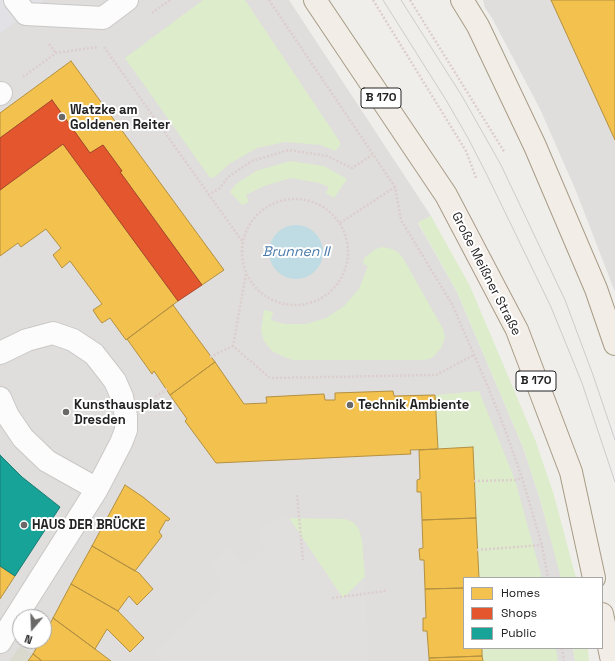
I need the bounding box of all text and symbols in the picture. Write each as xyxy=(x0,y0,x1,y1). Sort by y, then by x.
road number: B 170 xyxy=(361,88,401,108)
place label: Watzke am Goldenen Reiter xyxy=(70,102,170,133)
marker: Watzke am Goldenen Reiter xyxy=(57,112,67,122)
street label: Große Meißner Straße xyxy=(448,210,524,338)
water label: Brunnen II xyxy=(262,244,330,260)
road number: B 170 xyxy=(516,371,556,391)
place label: Kunsthausplatz Dresden xyxy=(74,397,172,428)
place label: Technik Ambiente xyxy=(358,397,469,413)
marker: Technik Ambiente xyxy=(345,400,355,410)
marker: Kunsthausplatz Dresden xyxy=(61,407,71,417)
place label: HAUS DER BRÜCKE xyxy=(32,517,145,533)
marker: HAUS DER BRÜCKE xyxy=(19,520,29,530)
legend xyxy=(463,577,603,649)
text: Homes xyxy=(501,585,540,601)
text: Shops xyxy=(501,605,537,621)
north arrow xyxy=(12,609,52,649)
text: Public xyxy=(501,625,536,641)
text: N xyxy=(23,632,34,647)

